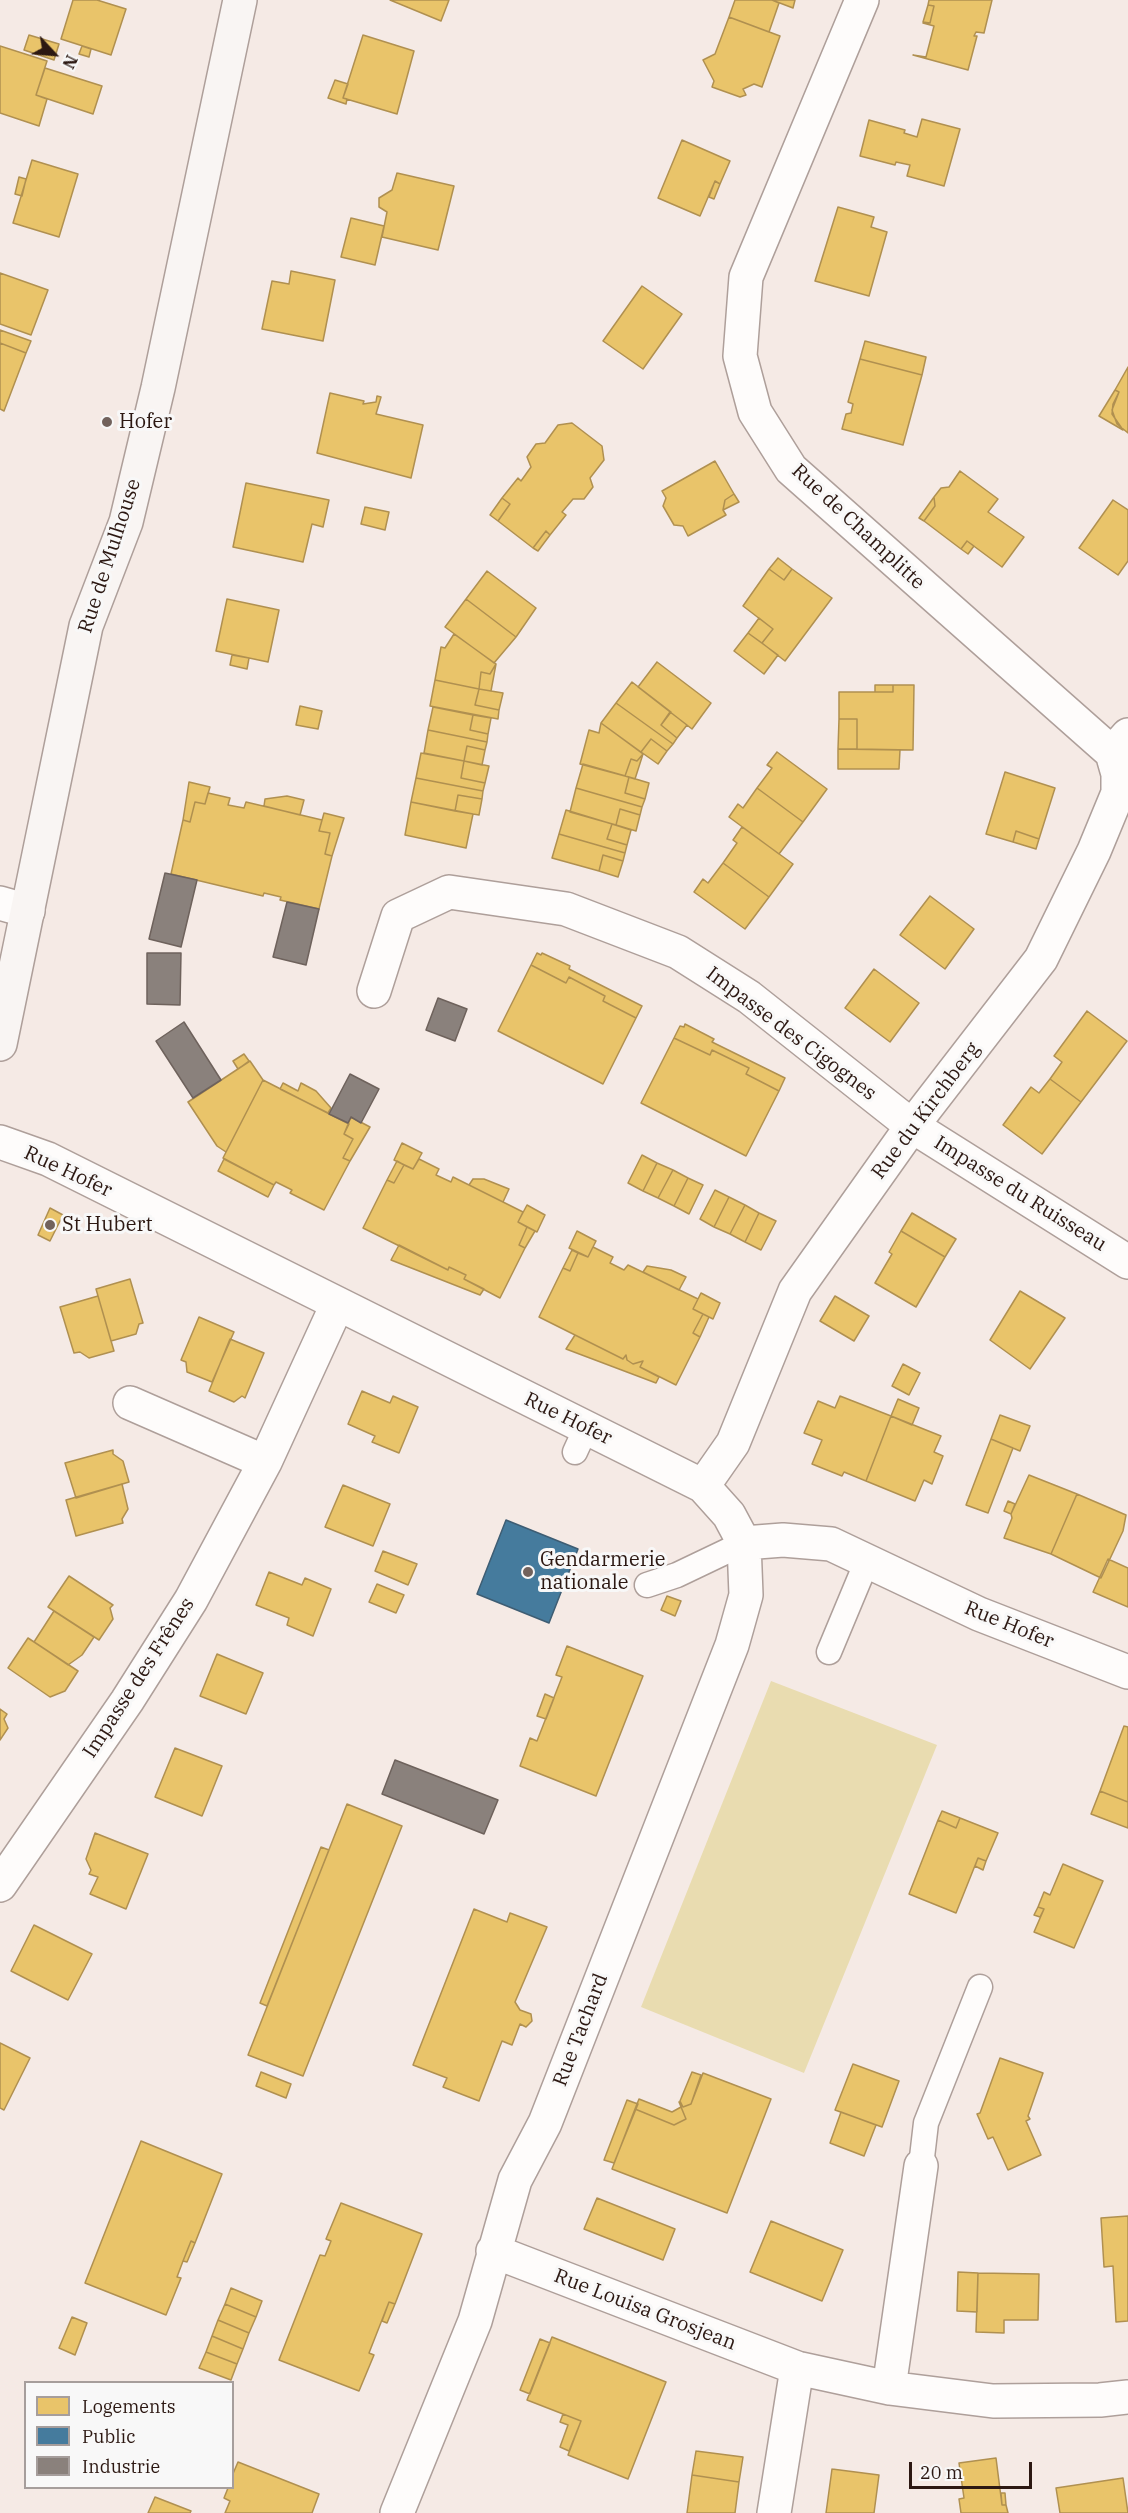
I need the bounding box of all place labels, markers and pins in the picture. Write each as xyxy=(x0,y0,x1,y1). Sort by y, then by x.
place label: Hofer xyxy=(119,410,172,434)
marker: Hofer xyxy=(100,415,114,429)
place label: St Hubert xyxy=(62,1213,153,1237)
marker: St Hubert xyxy=(43,1218,57,1232)
place label: Gendarmerie nationale xyxy=(540,1548,666,1595)
marker: Gendarmerie nationale xyxy=(521,1565,535,1579)

